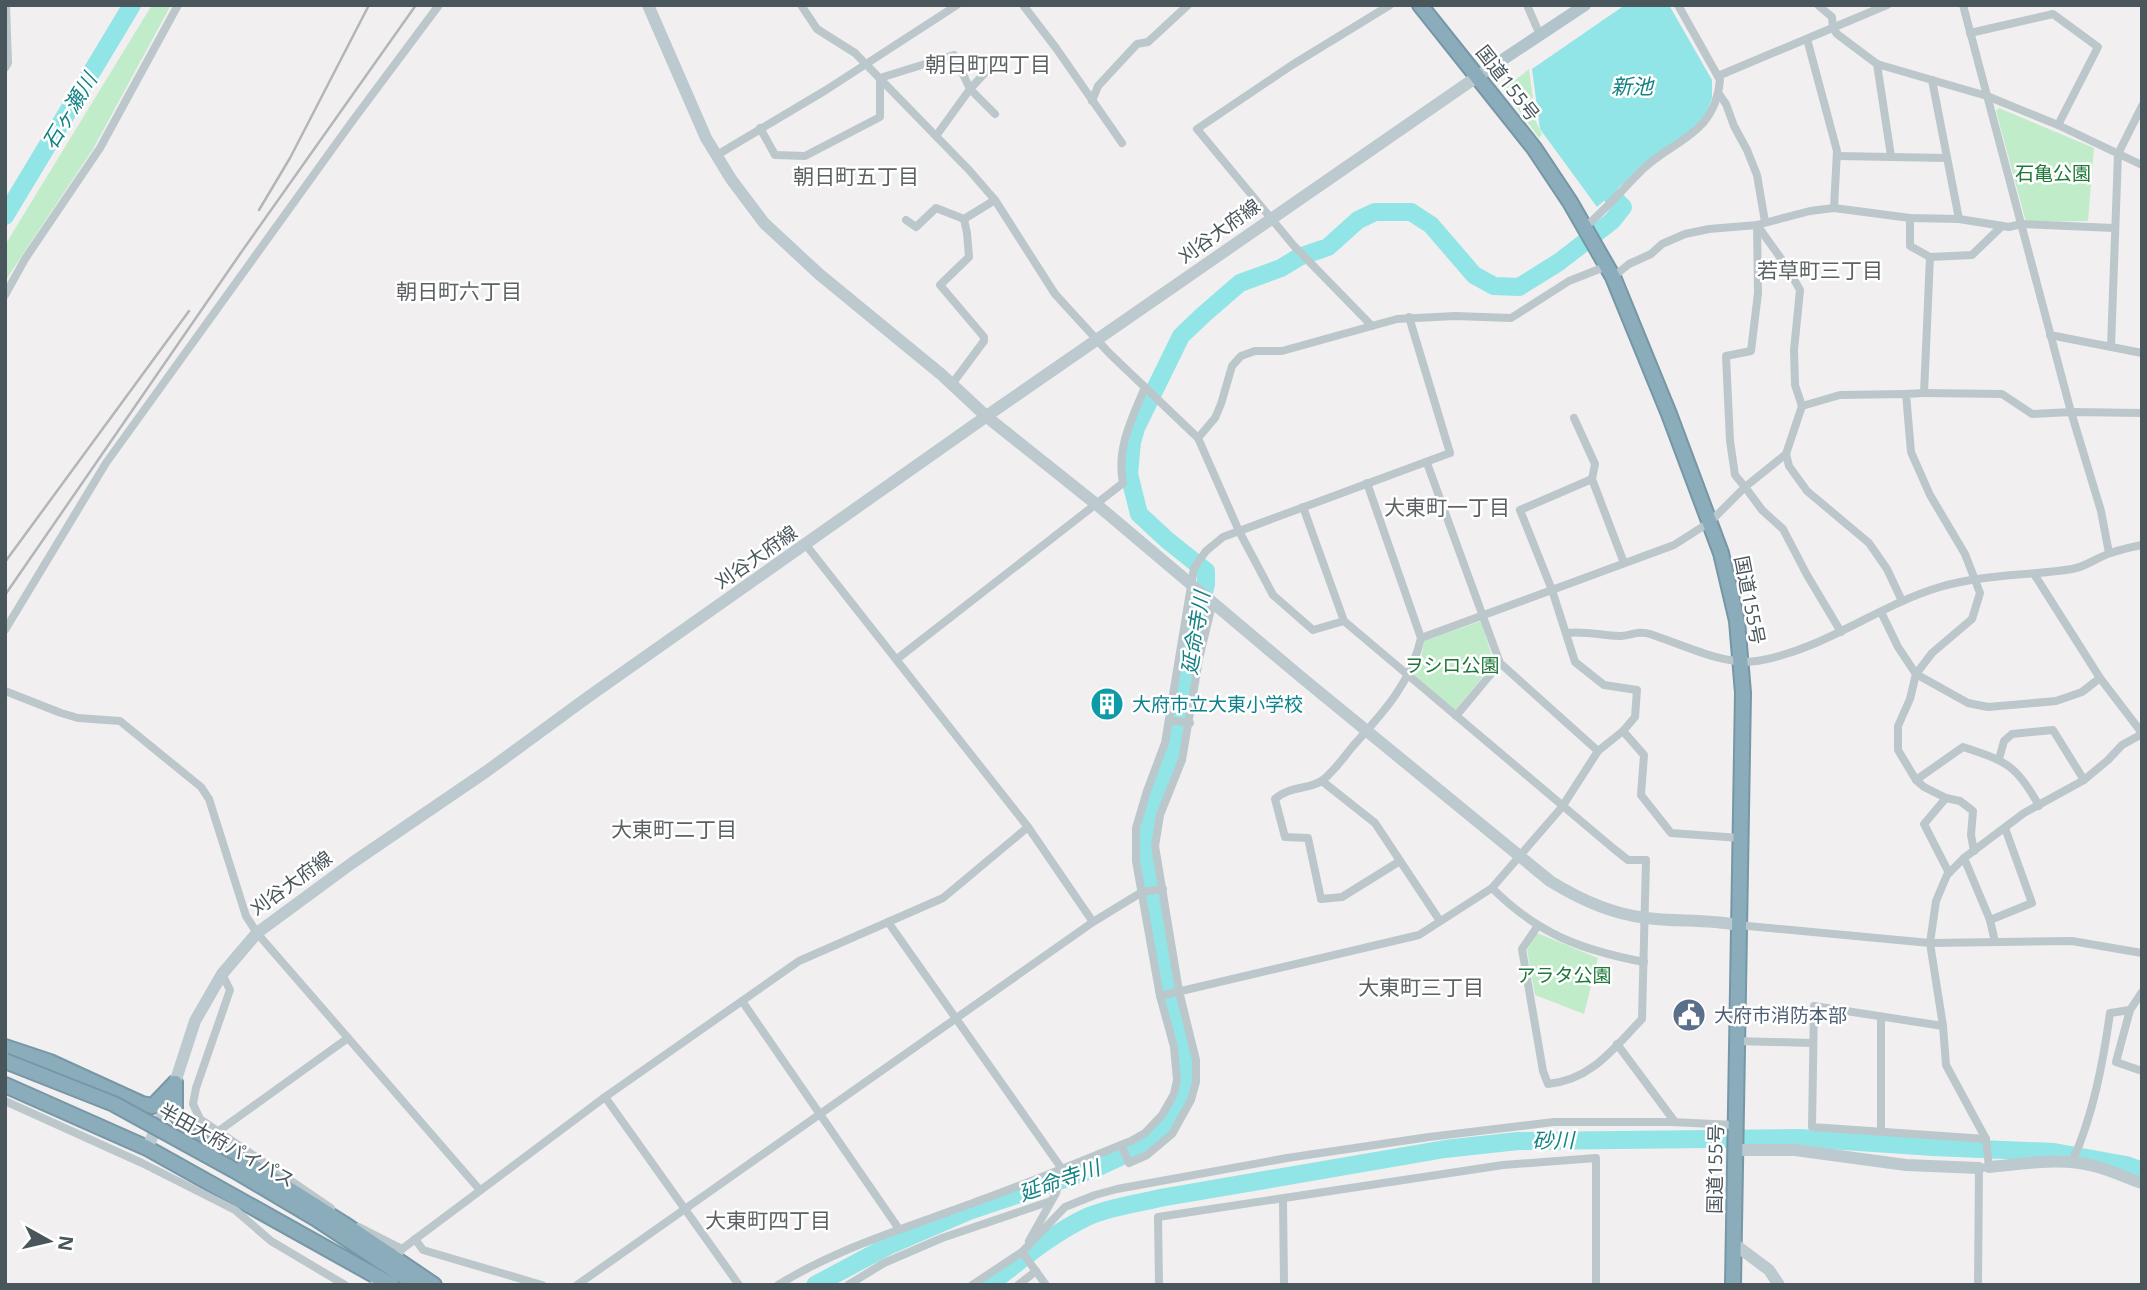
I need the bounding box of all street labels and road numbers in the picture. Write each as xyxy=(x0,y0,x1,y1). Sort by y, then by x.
street label: 国道155号 xyxy=(1470,40,1546,126)
street label: 刈谷大府線 xyxy=(1173,193,1265,269)
street label: 刈谷大府線 xyxy=(710,519,802,595)
street label: 国道155号 xyxy=(1729,554,1771,646)
street label: 刈谷大府線 xyxy=(245,845,337,921)
street label: 半田大府パイパス xyxy=(154,1097,300,1193)
street label: 国道155号 xyxy=(1701,1124,1729,1214)

